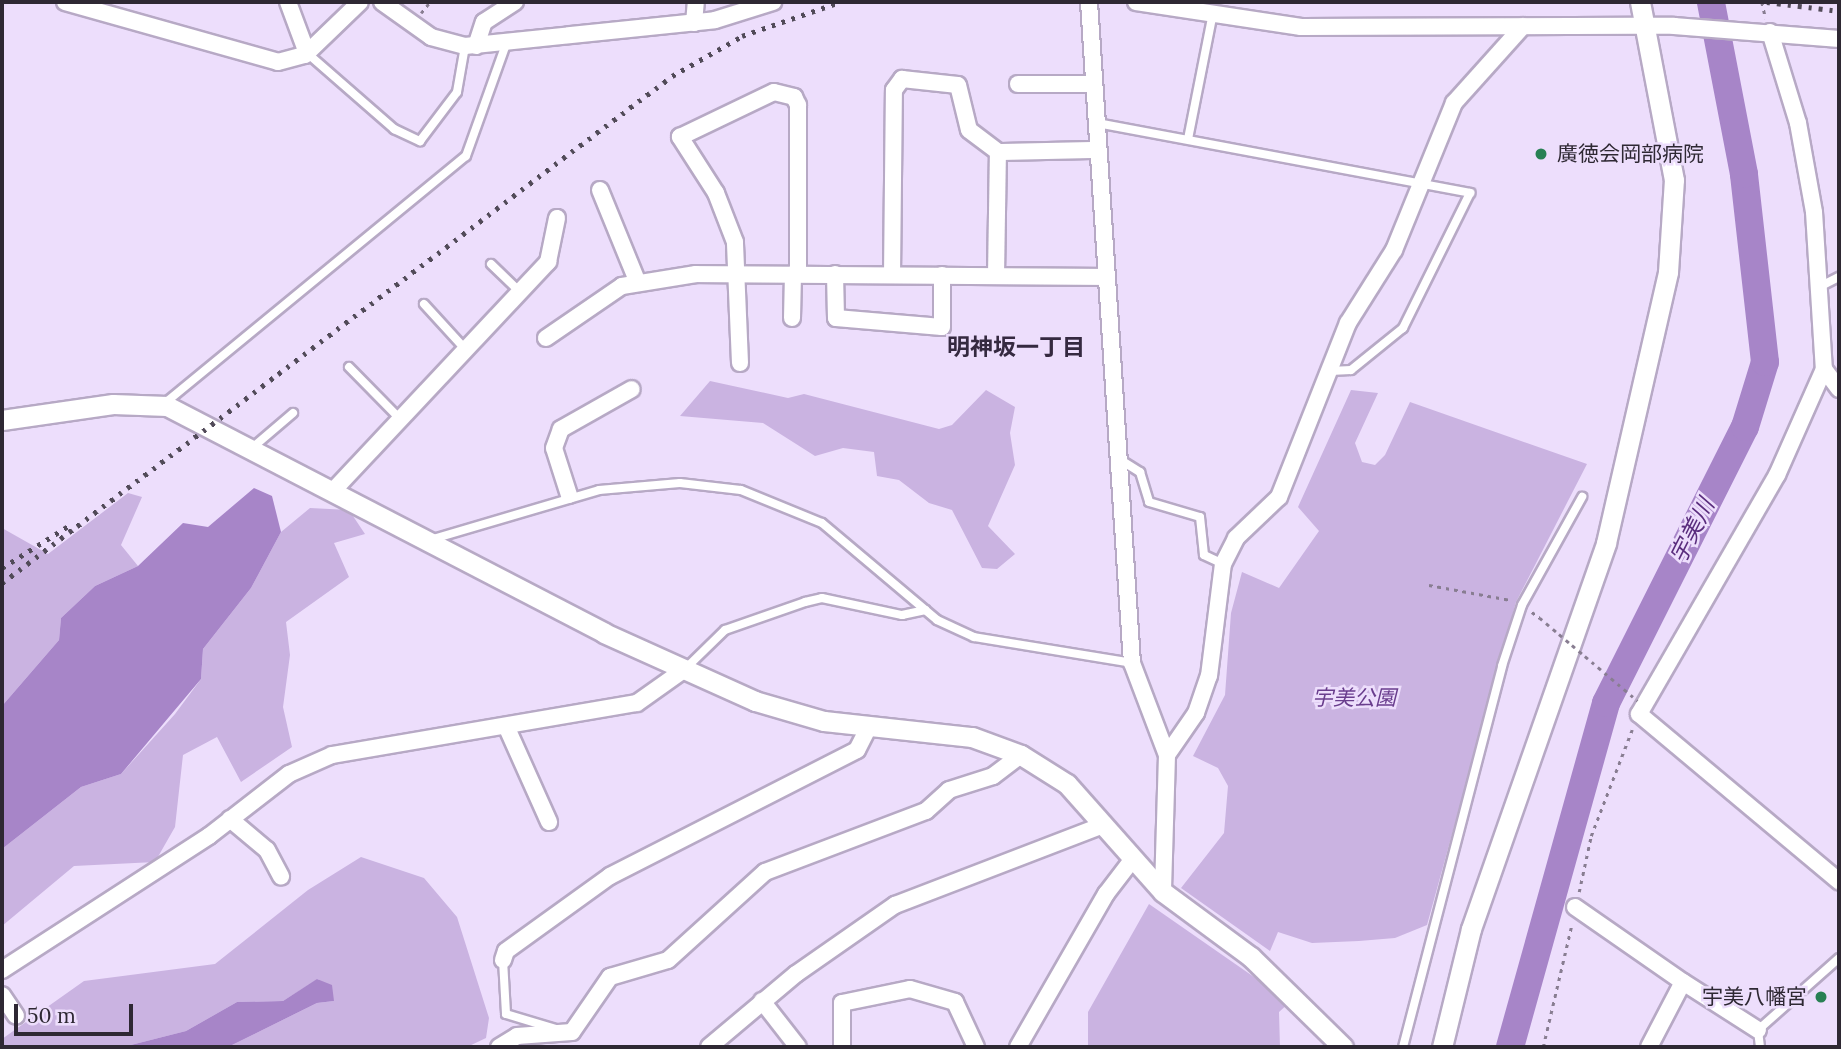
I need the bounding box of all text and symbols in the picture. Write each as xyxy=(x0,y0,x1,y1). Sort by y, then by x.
place label: 廣徳会岡部病院 xyxy=(1557,141,1704,167)
marker: 廣徳会岡部病院 xyxy=(1531,144,1551,164)
district label: 明神坂一丁目 xyxy=(947,333,1085,361)
water label: 宇美川 xyxy=(1664,494,1720,568)
park label: 宇美公園 xyxy=(1312,685,1396,711)
place label: 宇美八幡宮 xyxy=(1702,984,1807,1010)
marker: 宇美八幡宮 xyxy=(1813,989,1829,1005)
scale bar xyxy=(18,990,136,1034)
text: 50 m xyxy=(27,1002,76,1029)

